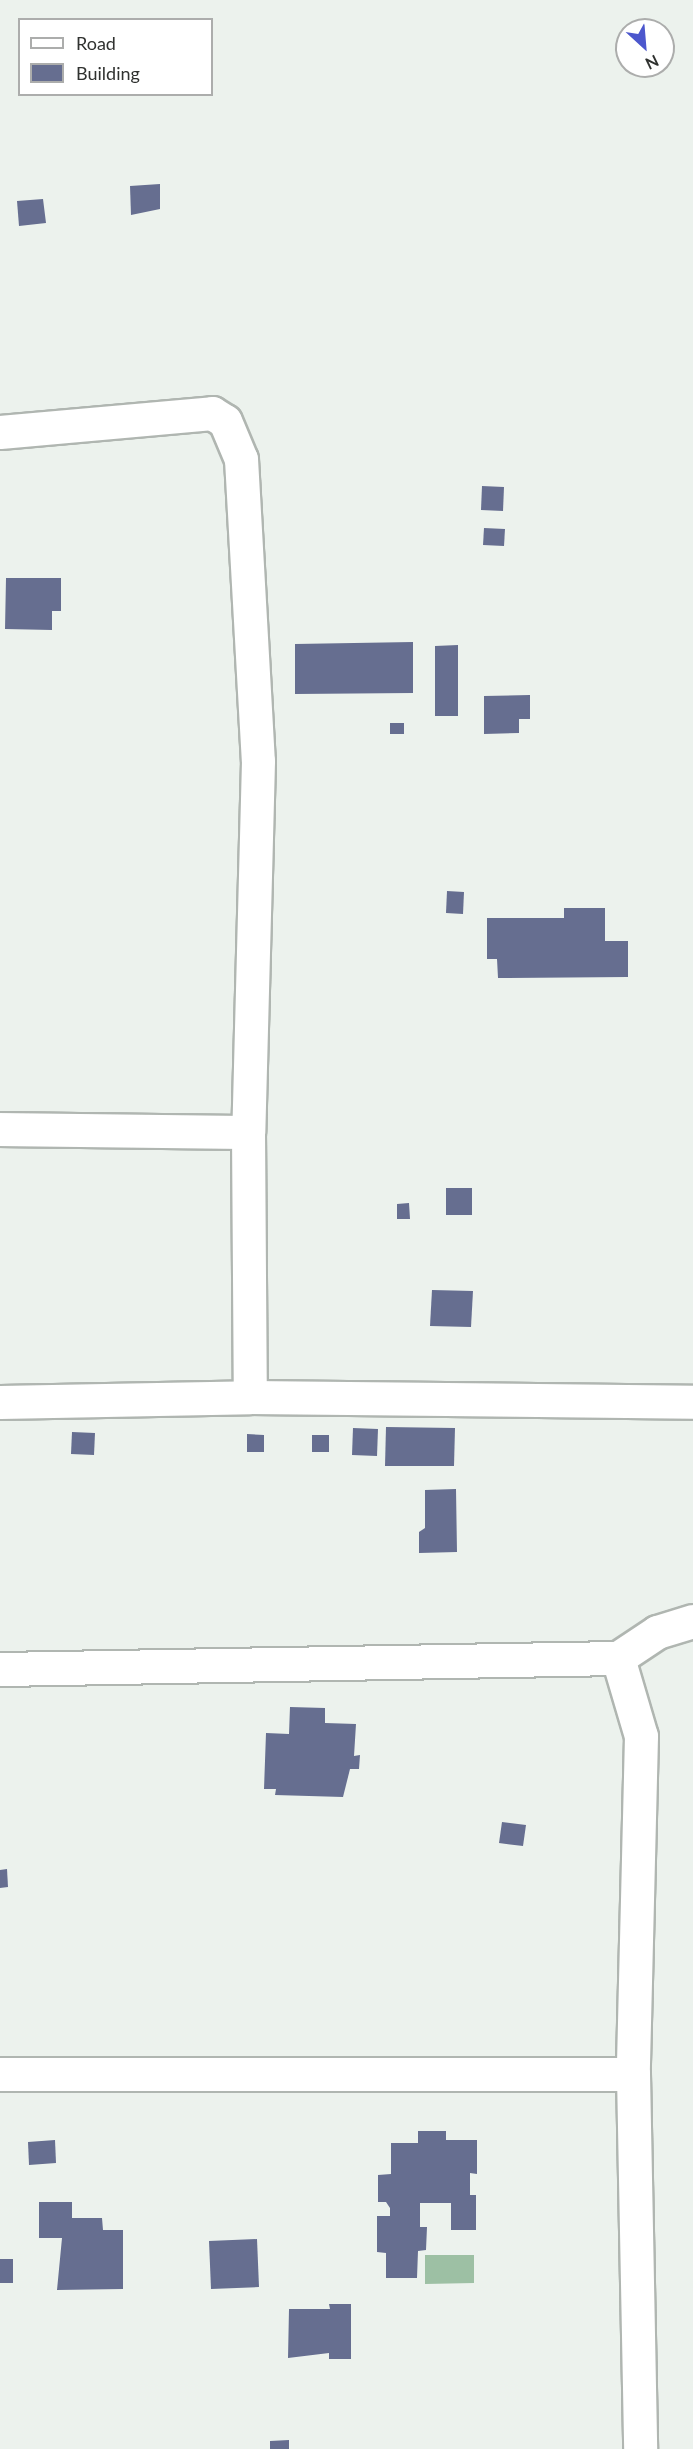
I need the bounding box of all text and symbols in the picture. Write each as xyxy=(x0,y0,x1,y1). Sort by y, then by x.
legend xyxy=(18,18,213,96)
north arrow xyxy=(615,18,675,78)
text: Road xyxy=(76,32,116,54)
text: N xyxy=(643,52,662,74)
text: Building xyxy=(76,62,140,84)

